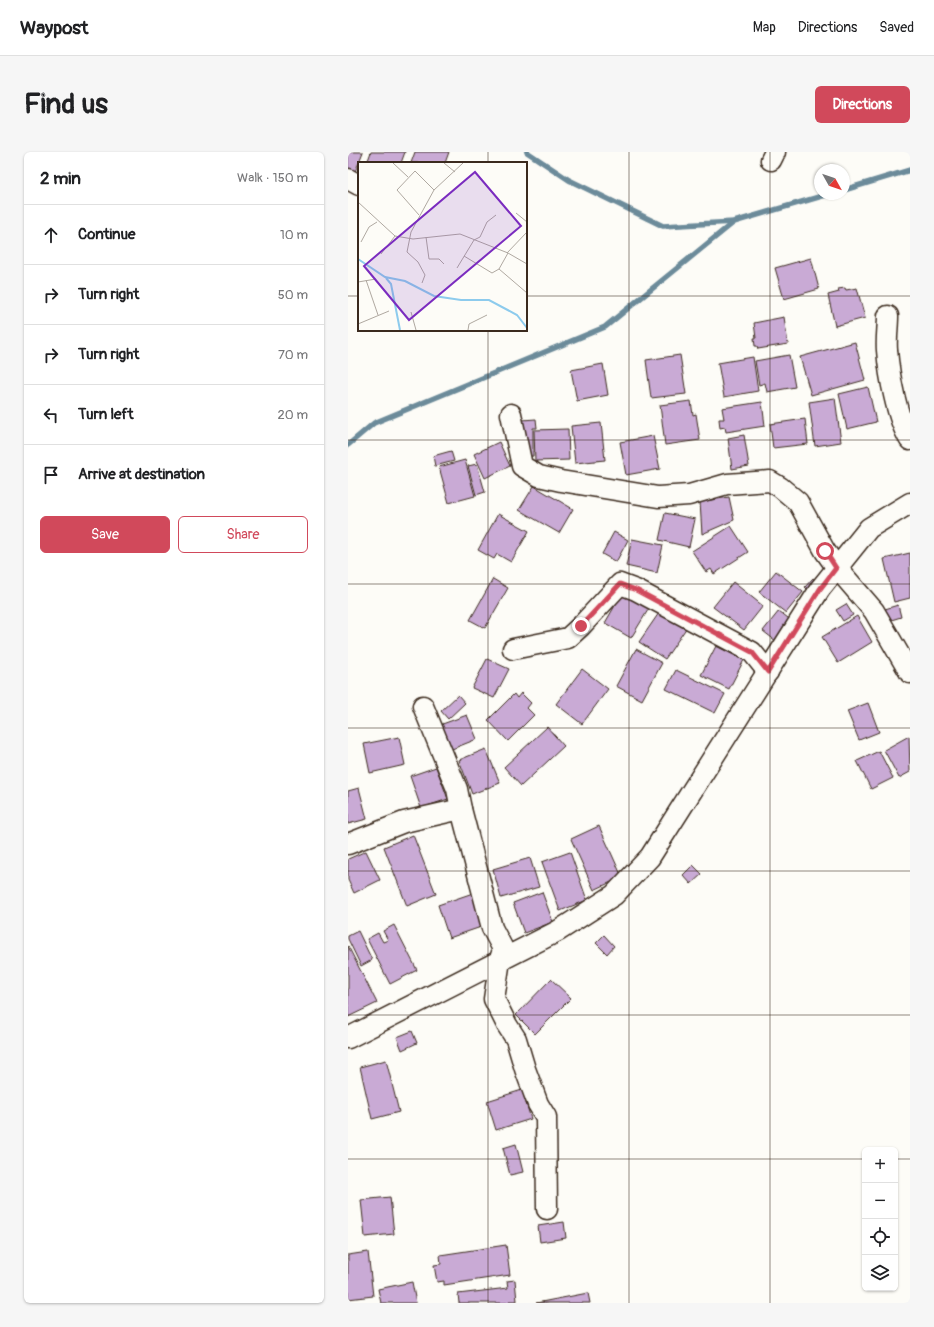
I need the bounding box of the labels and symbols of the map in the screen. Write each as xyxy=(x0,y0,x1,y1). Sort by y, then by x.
inset map xyxy=(358,162,527,331)
north arrow xyxy=(814,164,850,200)
route start xyxy=(816,542,834,560)
route end xyxy=(572,617,590,635)

